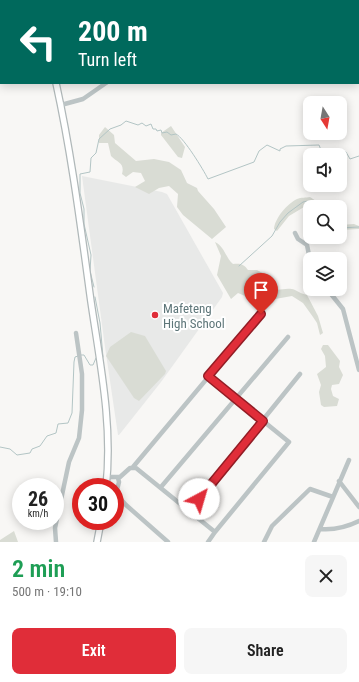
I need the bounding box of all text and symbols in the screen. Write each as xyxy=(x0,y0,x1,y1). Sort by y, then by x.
text: 200 m xyxy=(78,15,148,48)
icon: left xyxy=(12,16,64,68)
text: Turn left xyxy=(78,49,137,70)
north arrow xyxy=(303,96,347,140)
map controls xyxy=(303,96,347,296)
button: sound xyxy=(303,148,347,192)
button: search xyxy=(303,200,347,244)
button: layers xyxy=(303,252,347,296)
pin xyxy=(244,273,278,314)
icon: arrive xyxy=(250,279,272,301)
place label: Mafeteng High School xyxy=(163,301,225,331)
marker: Mafeteng High School xyxy=(150,310,160,320)
speed limit sign: 30 xyxy=(72,478,124,530)
position arrow xyxy=(178,478,220,520)
text: 26 xyxy=(28,487,48,511)
text: km/h xyxy=(28,508,48,519)
text: 2 min xyxy=(12,555,65,583)
button: close xyxy=(305,555,347,597)
text: 500 m · 19:10 xyxy=(12,584,82,599)
button: Exit xyxy=(12,628,176,674)
button: Share xyxy=(184,628,347,674)

